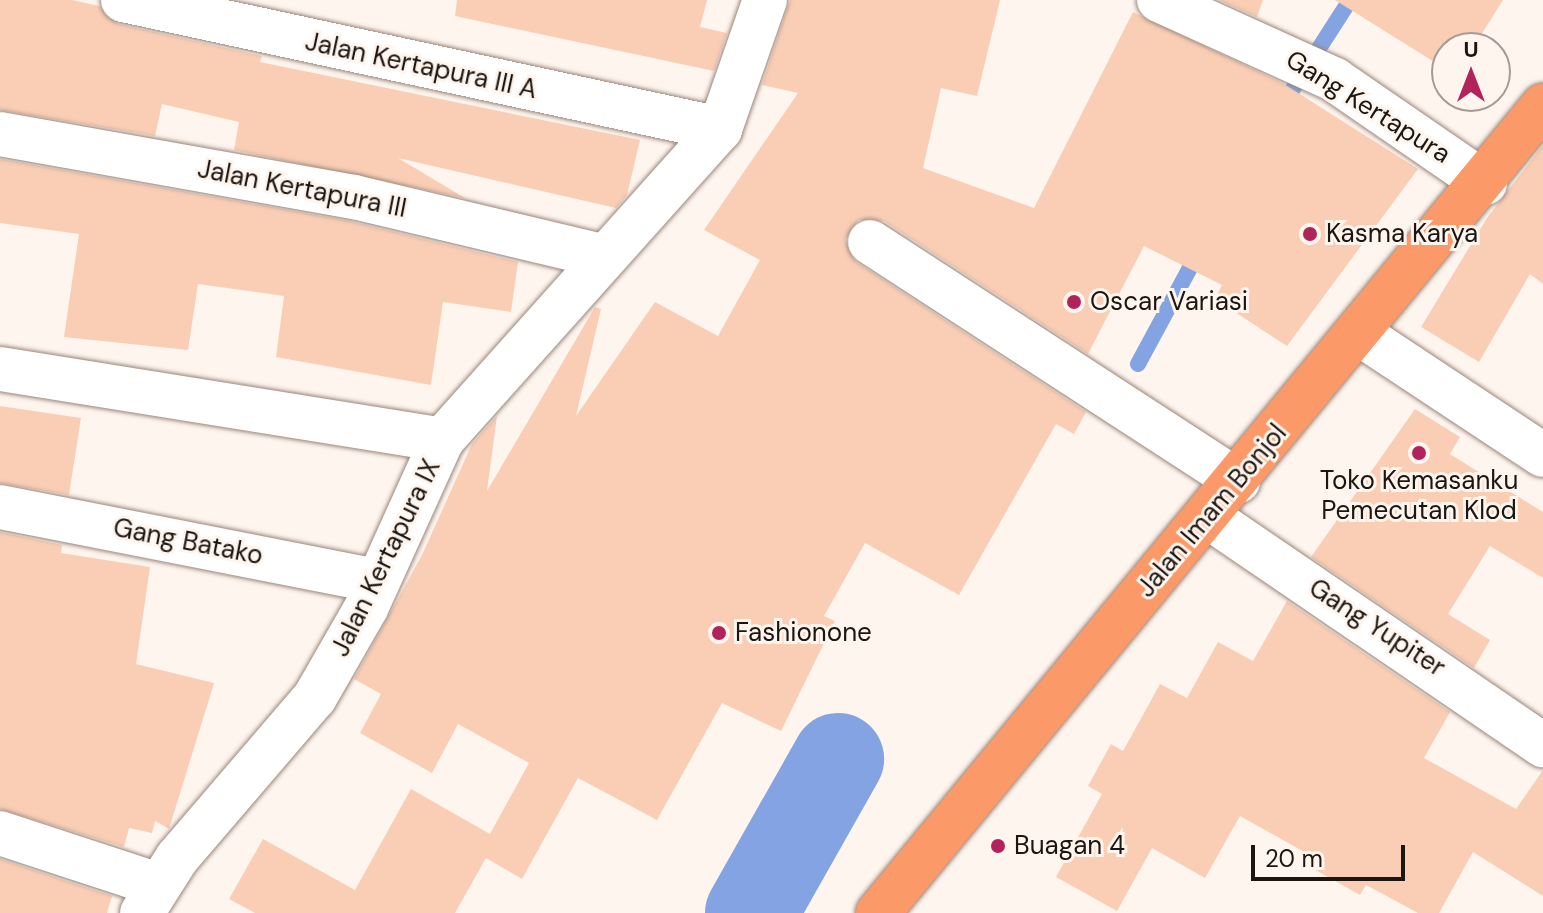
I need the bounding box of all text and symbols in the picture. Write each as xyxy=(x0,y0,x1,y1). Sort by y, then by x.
street label: Jalan Kertapura III A xyxy=(302,26,540,106)
north arrow xyxy=(1431,32,1511,112)
text: U xyxy=(1463,35,1479,64)
street label: Gang Kertapura xyxy=(1280,44,1456,170)
street label: Jalan Kertapura III xyxy=(195,153,409,225)
place label: Kasma Karya xyxy=(1326,218,1478,250)
marker: Kasma Karya xyxy=(1301,225,1319,243)
place label: Oscar Variasi xyxy=(1090,286,1248,318)
marker: Oscar Variasi xyxy=(1065,293,1083,311)
street label: Jalan Imam Bonjol xyxy=(1131,418,1293,604)
marker: Toko Kemasanku Pemecutan Klod xyxy=(1410,444,1428,462)
street label: Jalan Kertapura IX xyxy=(325,454,447,662)
place label: Toko Kemasanku Pemecutan Klod xyxy=(1320,465,1518,526)
street label: Gang Batako xyxy=(111,512,265,572)
street label: Gang Yupiter xyxy=(1303,572,1451,684)
place label: Fashionone xyxy=(735,617,872,649)
marker: Fashionone xyxy=(710,624,728,642)
scale bar xyxy=(1255,829,1409,879)
place label: Buagan 4 xyxy=(1014,830,1125,862)
marker: Buagan 4 xyxy=(989,837,1007,855)
text: 20 m xyxy=(1265,843,1323,874)

